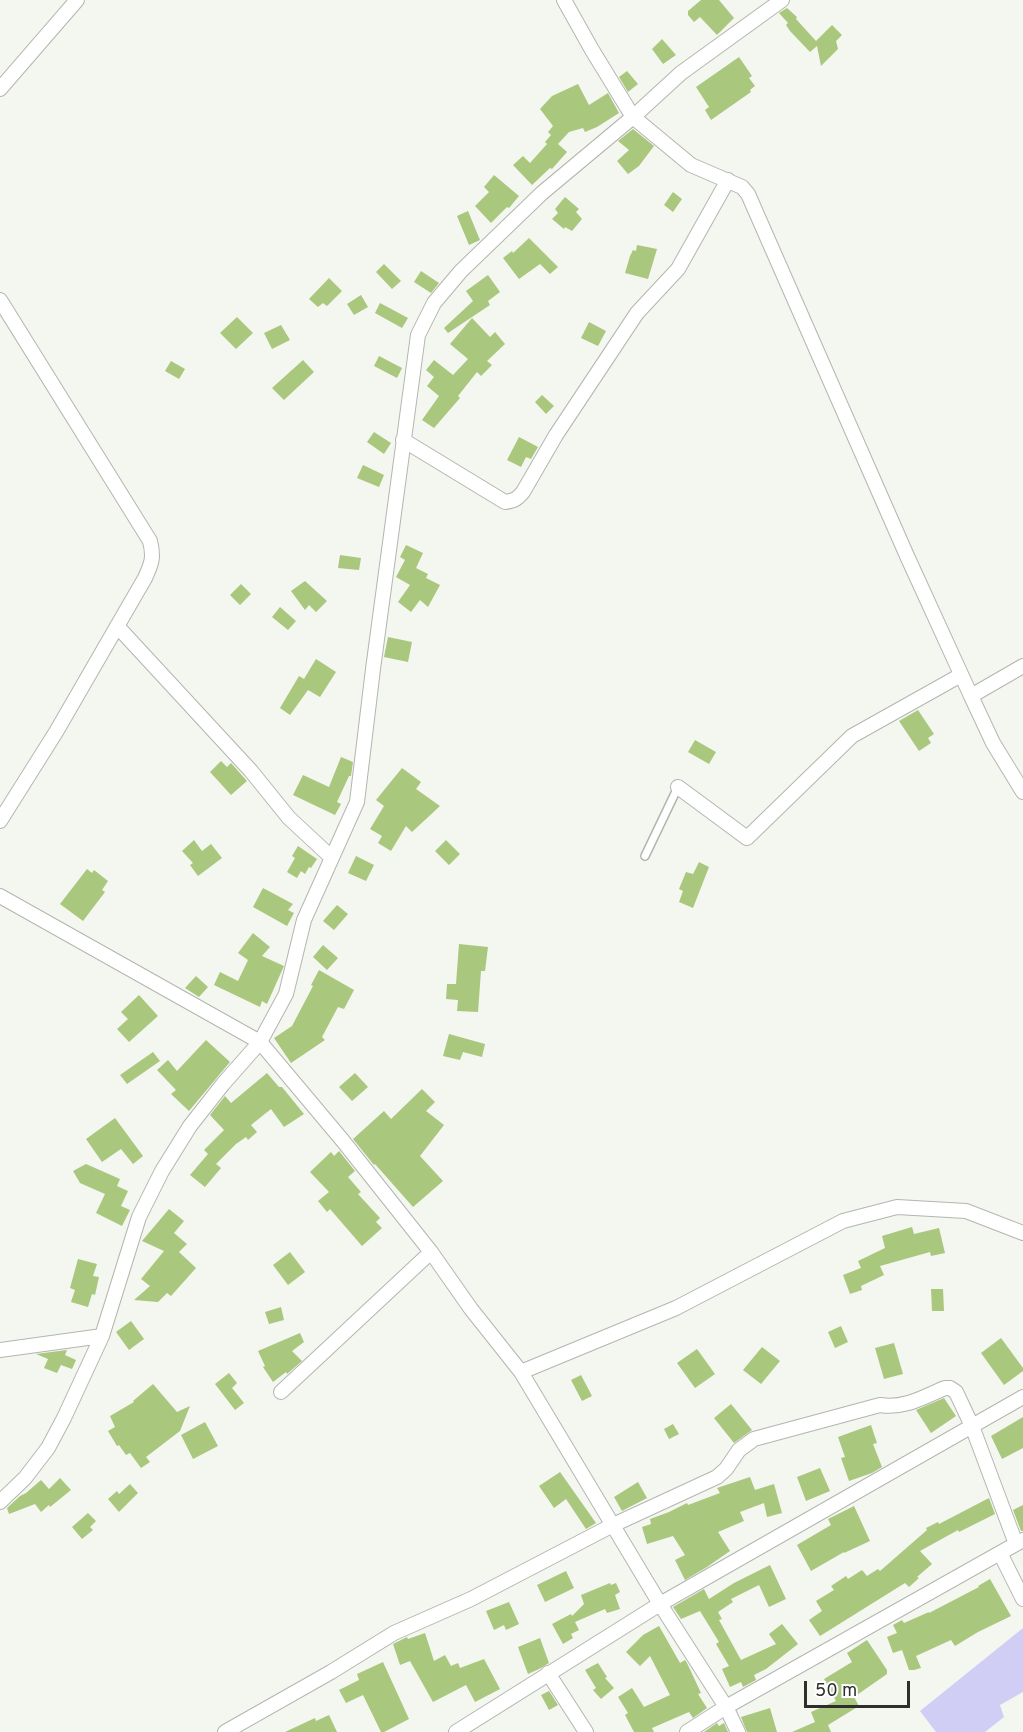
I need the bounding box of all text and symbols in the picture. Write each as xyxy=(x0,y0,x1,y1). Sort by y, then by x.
scale bar xyxy=(807,1669,914,1707)
text: 50 m xyxy=(815,1680,857,1703)

